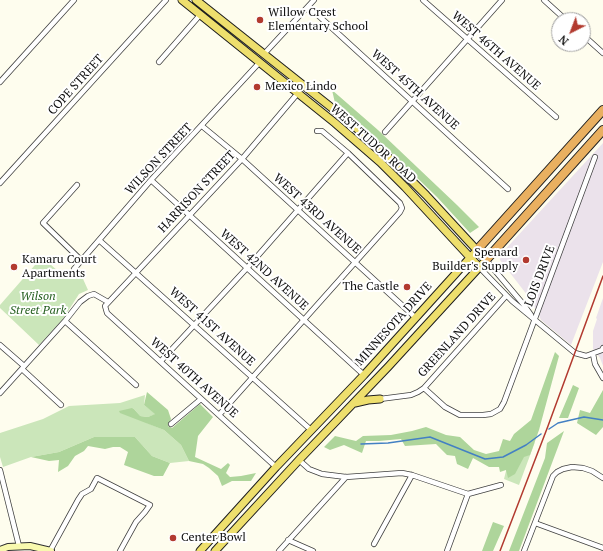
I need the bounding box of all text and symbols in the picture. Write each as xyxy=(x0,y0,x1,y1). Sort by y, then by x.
place label: Willow Crest Elementary School xyxy=(268,6,368,34)
street label: WEST 46TH AVENUE xyxy=(449,9,543,93)
north arrow xyxy=(551,12,591,52)
marker: Willow Crest Elementary School xyxy=(255,15,265,25)
text: N xyxy=(556,32,571,48)
street label: WEST 45TH AVENUE xyxy=(368,47,462,133)
street label: COPE STREET xyxy=(45,52,107,118)
place label: Mexico Lindo xyxy=(265,80,337,94)
marker: Mexico Lindo xyxy=(252,82,262,92)
street label: WEST TUDOR ROAD xyxy=(327,102,419,186)
street label: WILSON STREET xyxy=(122,120,196,198)
street label: HARRISON STREET xyxy=(155,148,239,236)
street label: WEST 43RD AVENUE xyxy=(270,171,364,257)
street label: WEST 42ND AVENUE xyxy=(217,227,311,313)
street label: LOIS DRIVE xyxy=(522,243,558,309)
place label: Spenard Builder's Supply xyxy=(432,246,518,274)
place label: Kamaru Court Apartments xyxy=(22,253,97,281)
marker: Spenard Builder's Supply xyxy=(521,255,531,265)
marker: Kamaru Court Apartments xyxy=(9,262,19,272)
street label: MINNESOTA DRIVE xyxy=(353,279,435,369)
place label: The Castle xyxy=(342,280,399,294)
marker: The Castle xyxy=(402,282,412,292)
street label: WEST 41ST AVENUE xyxy=(166,285,258,369)
park label: Wilson Street Park xyxy=(10,290,66,318)
street label: GREENLAND DRIVE xyxy=(415,290,499,380)
street label: WEST 40TH AVENUE xyxy=(147,335,241,421)
place label: Center Bowl xyxy=(181,531,246,545)
marker: Center Bowl xyxy=(168,533,178,543)

